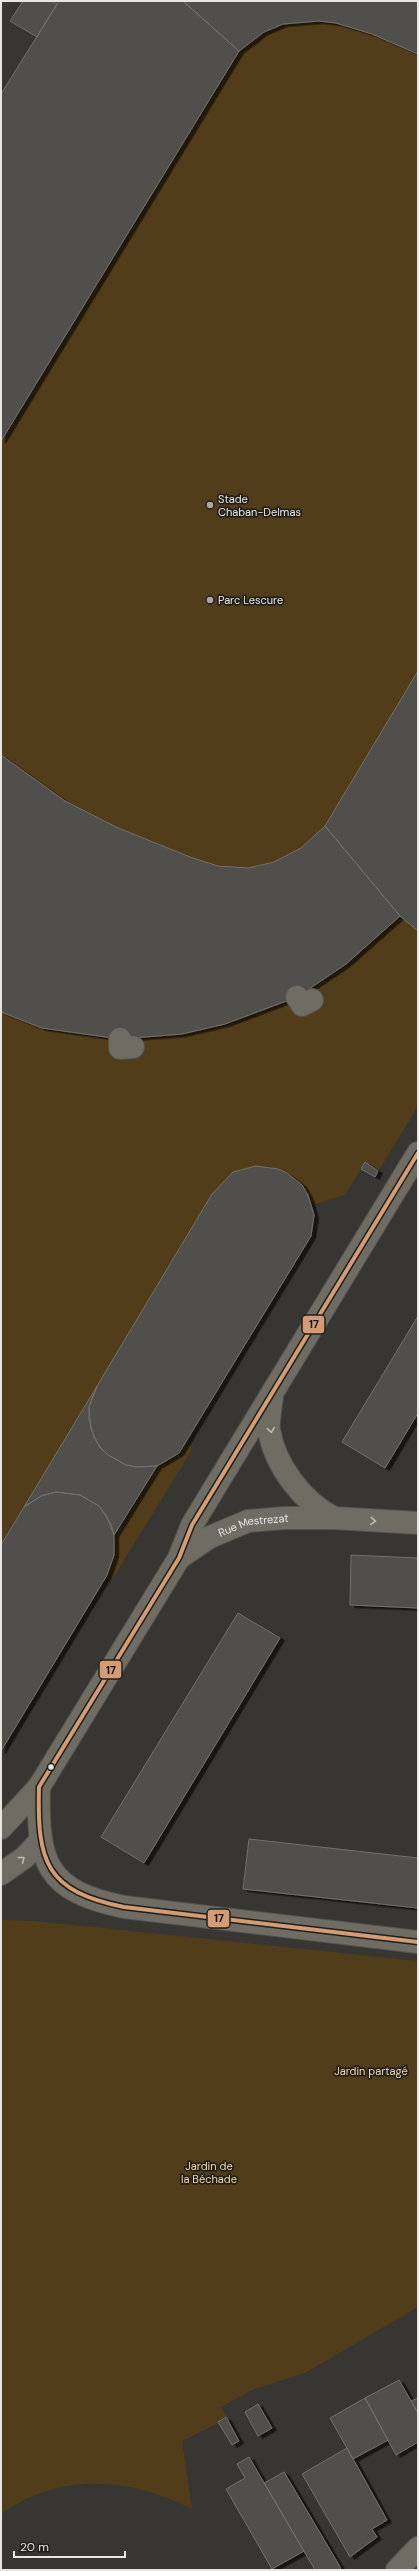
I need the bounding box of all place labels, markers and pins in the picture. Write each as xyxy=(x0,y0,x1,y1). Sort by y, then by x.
place label: Stade Chaban-Delmas xyxy=(218,492,301,519)
marker: Stade Chaban-Delmas xyxy=(205,500,215,510)
place label: Parc Lescure xyxy=(218,593,283,607)
marker: Parc Lescure xyxy=(205,595,215,605)
unlabelled marker xyxy=(46,1762,56,1772)

